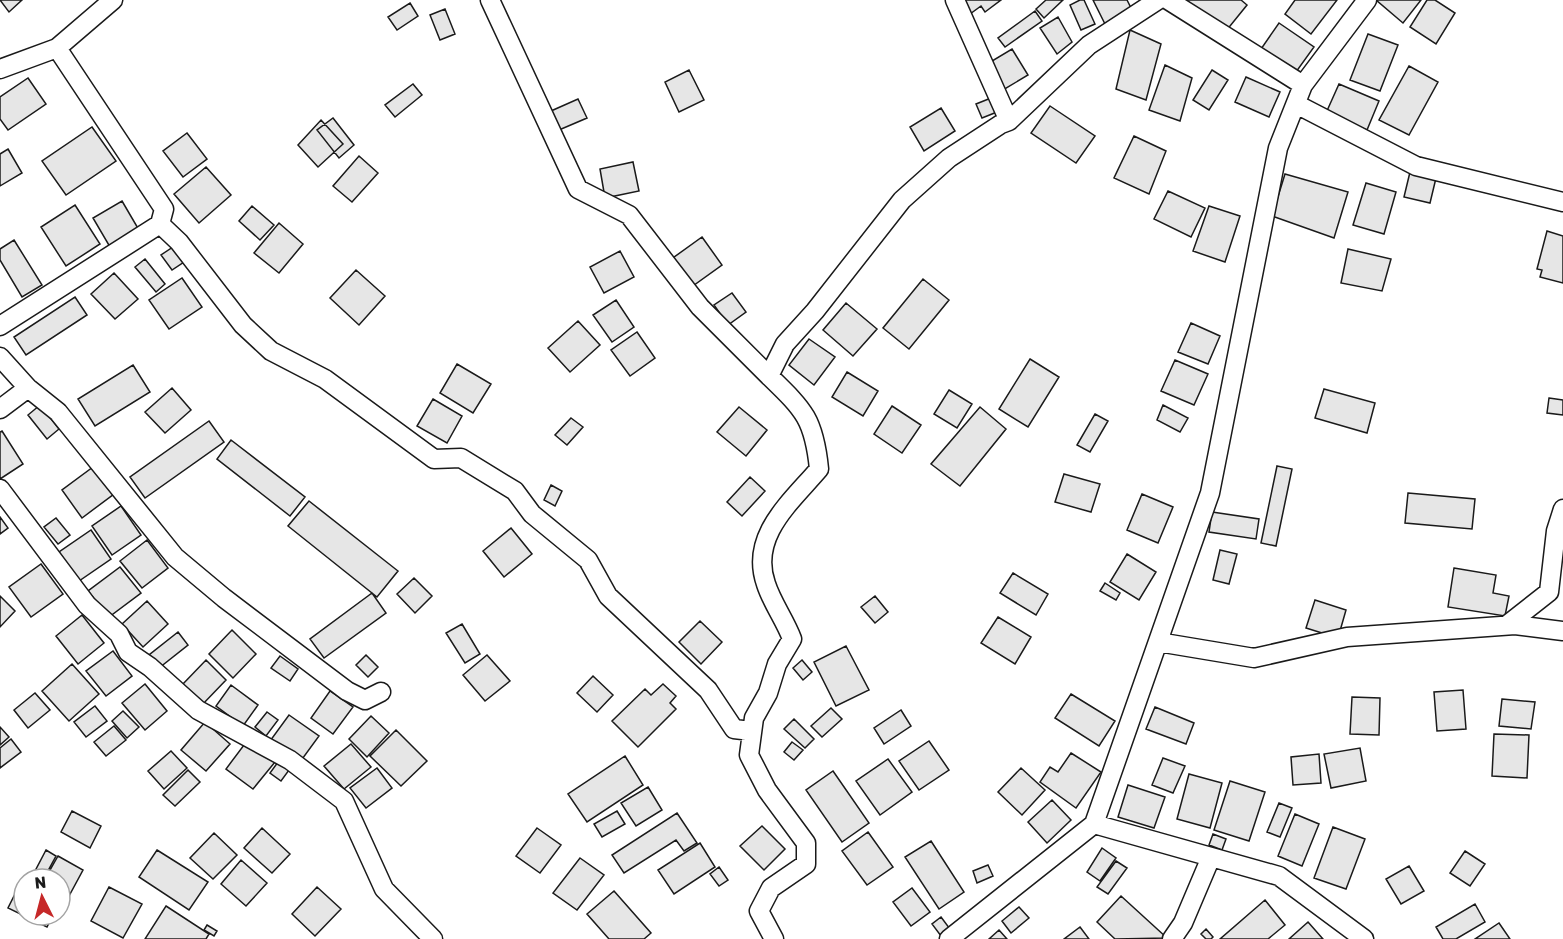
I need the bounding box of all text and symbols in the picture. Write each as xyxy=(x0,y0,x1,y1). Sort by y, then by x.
north arrow xyxy=(12,867,72,927)
text: N xyxy=(34,873,47,893)

